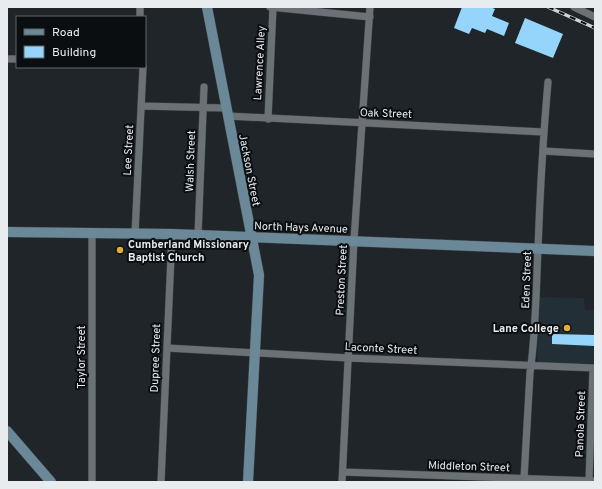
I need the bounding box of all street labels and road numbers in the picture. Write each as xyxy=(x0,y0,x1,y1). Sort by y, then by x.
street label: Lawrence Alley xyxy=(251,25,269,101)
street label: Oak Street xyxy=(360,106,412,122)
street label: Lee Street xyxy=(121,124,137,176)
street label: Walsh Street xyxy=(183,130,199,192)
street label: Jackson Street xyxy=(235,133,263,207)
street label: North Hays Avenue xyxy=(254,219,348,237)
street label: Preston Street xyxy=(333,244,351,316)
street label: Eden Street xyxy=(519,251,535,309)
street label: Dupree Street xyxy=(148,323,164,393)
street label: Taylor Street xyxy=(75,325,89,389)
street label: Laconte Street xyxy=(344,340,418,358)
street label: Panola Street xyxy=(573,390,589,458)
street label: Middleton Street xyxy=(428,459,510,475)

